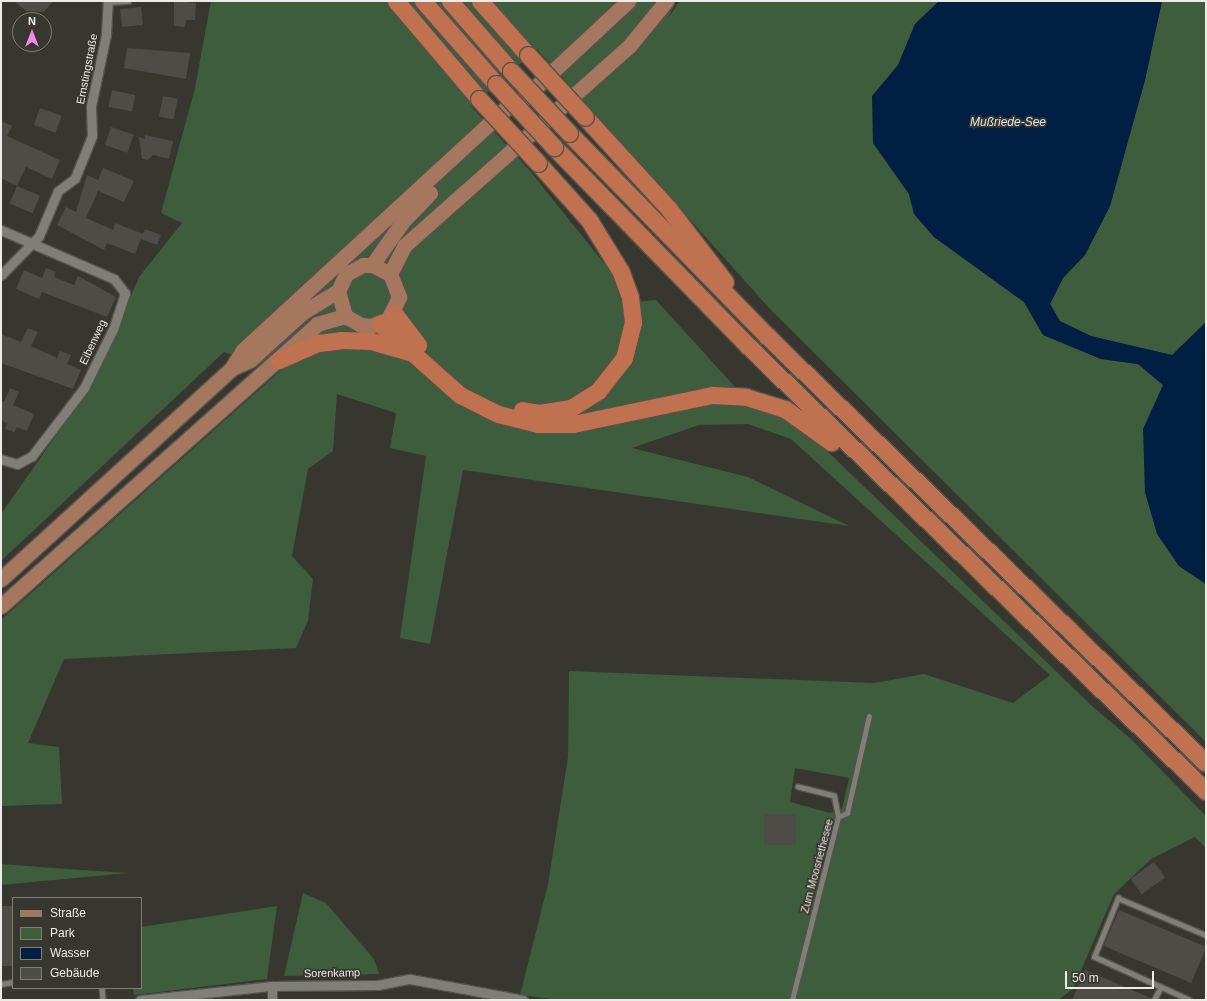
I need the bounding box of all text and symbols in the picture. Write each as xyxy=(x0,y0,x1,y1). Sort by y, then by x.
north arrow xyxy=(12,12,52,52)
text: N xyxy=(28,15,36,27)
street label: Ernstingstraße xyxy=(74,33,100,105)
water label: Mußriede-See xyxy=(970,116,1046,130)
street label: Eibenweg xyxy=(77,317,109,367)
street label: Zum Moosriethesee xyxy=(798,817,836,915)
legend xyxy=(12,897,142,989)
text: Straße xyxy=(50,906,86,920)
text: Park xyxy=(50,926,75,940)
text: Wasser xyxy=(50,946,90,960)
scale bar xyxy=(1067,963,1156,989)
text: Gebäude xyxy=(50,966,99,980)
street label: Sorenkamp xyxy=(304,966,360,980)
text: 50 m xyxy=(1072,971,1099,985)

